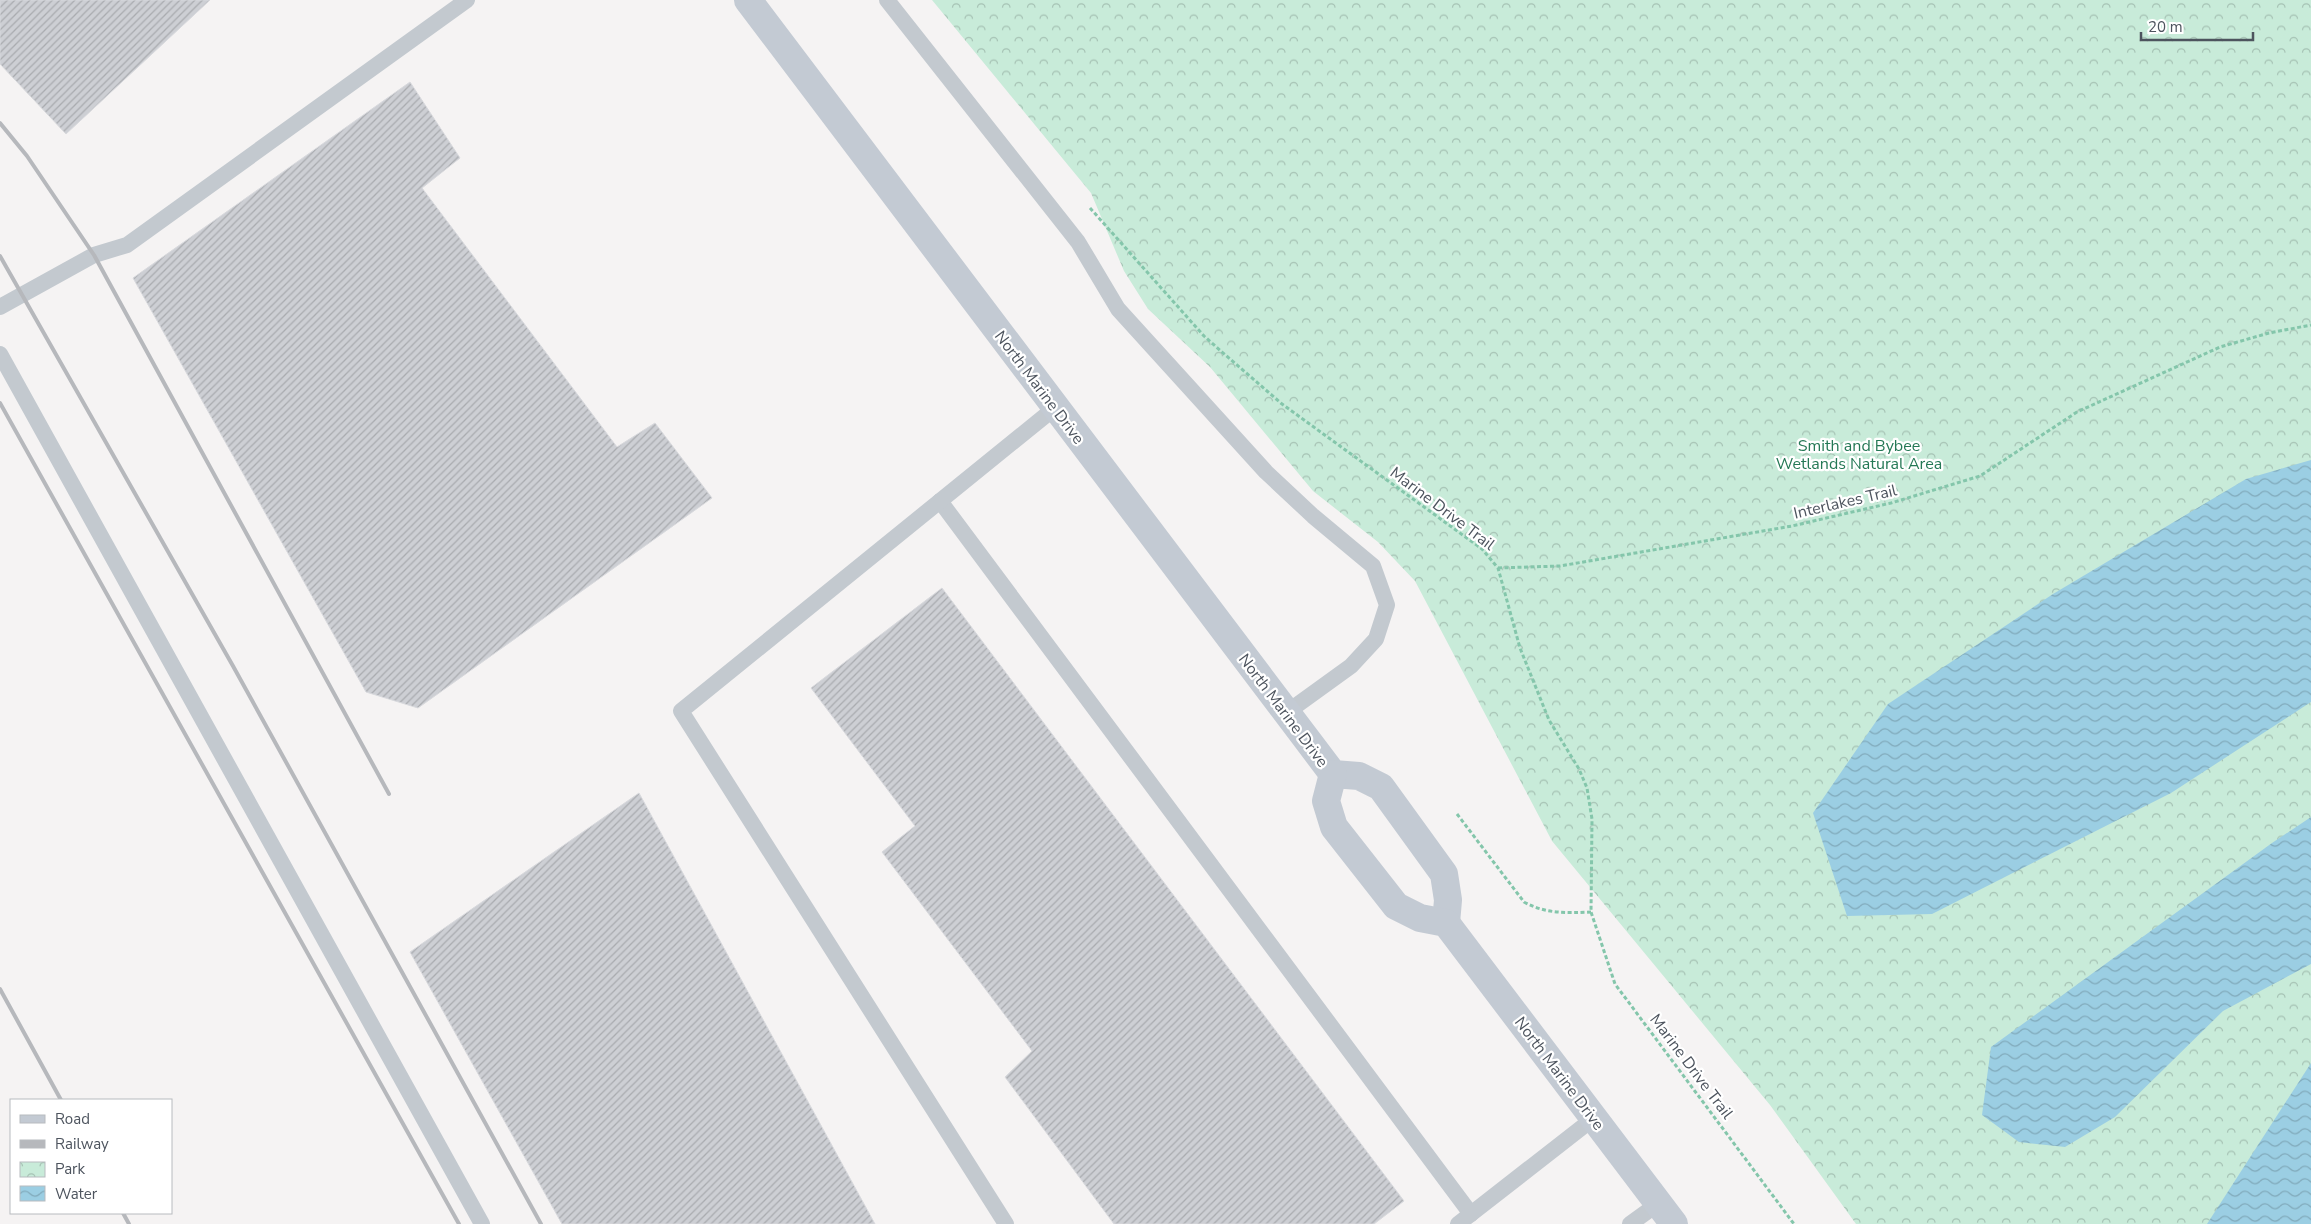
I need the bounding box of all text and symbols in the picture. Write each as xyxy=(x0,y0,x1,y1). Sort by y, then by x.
scale bar xyxy=(2141,10,2254,42)
text: 20 m xyxy=(2148,17,2183,37)
street label: North Marine Drive xyxy=(989,326,1089,449)
park label: Smith and Bybee Wetlands Natural Area xyxy=(1776,435,1942,475)
street label: Marine Drive Trail xyxy=(1385,462,1500,556)
street label: Interlakes Trail xyxy=(1791,479,1899,525)
street label: North Marine Drive xyxy=(1233,649,1333,772)
street label: Marine Drive Trail xyxy=(1644,1010,1738,1124)
street label: North Marine Drive xyxy=(1509,1012,1609,1135)
legend xyxy=(10,1099,172,1214)
text: Road xyxy=(55,1109,90,1129)
text: Railway xyxy=(55,1134,109,1154)
text: Park xyxy=(55,1159,85,1179)
text: Water xyxy=(55,1184,98,1204)

